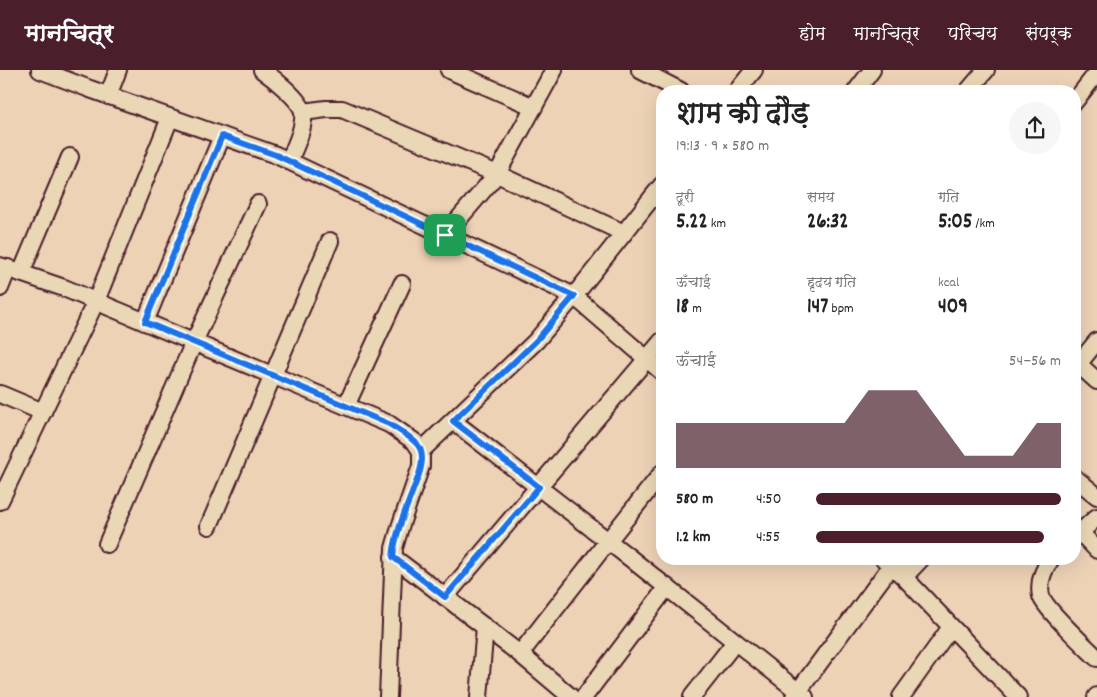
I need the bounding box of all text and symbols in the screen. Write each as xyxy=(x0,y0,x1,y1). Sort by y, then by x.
text: मानचित्र xyxy=(25,18,113,52)
text: होम xyxy=(799,23,825,48)
text: मानचित्र xyxy=(853,23,920,48)
text: परिचय xyxy=(948,23,997,48)
text: संपर्क xyxy=(1025,23,1072,48)
text: शाम की दौड़ xyxy=(676,96,809,136)
button: share xyxy=(1009,102,1061,154)
text: 19:13 · 9 × 580 m xyxy=(676,135,769,158)
text: दूरी xyxy=(676,188,694,208)
text: समय xyxy=(807,188,834,208)
text: गति xyxy=(938,188,959,208)
text: 5.22 xyxy=(676,208,708,238)
text: 26:32 xyxy=(807,208,848,238)
text: 5:05 xyxy=(938,208,972,238)
pin xyxy=(424,214,466,256)
text: km xyxy=(708,214,726,234)
text: /km xyxy=(972,214,995,234)
icon: arrive xyxy=(431,221,459,249)
text: ऊँचाई xyxy=(676,273,711,293)
text: हृदय गति xyxy=(807,273,856,293)
text: kcal xyxy=(938,273,959,293)
text: 18 xyxy=(676,293,689,323)
text: 147 xyxy=(807,293,828,323)
text: 409 xyxy=(938,293,968,323)
text: m xyxy=(689,299,702,319)
text: bpm xyxy=(828,299,854,319)
text: ऊँचाई xyxy=(676,350,716,373)
text: 54–56 m xyxy=(1009,350,1061,373)
text: 580 m xyxy=(676,488,713,511)
text: 4:50 xyxy=(756,488,781,511)
text: 1.2 km xyxy=(676,526,710,549)
text: 4:55 xyxy=(756,526,780,549)

